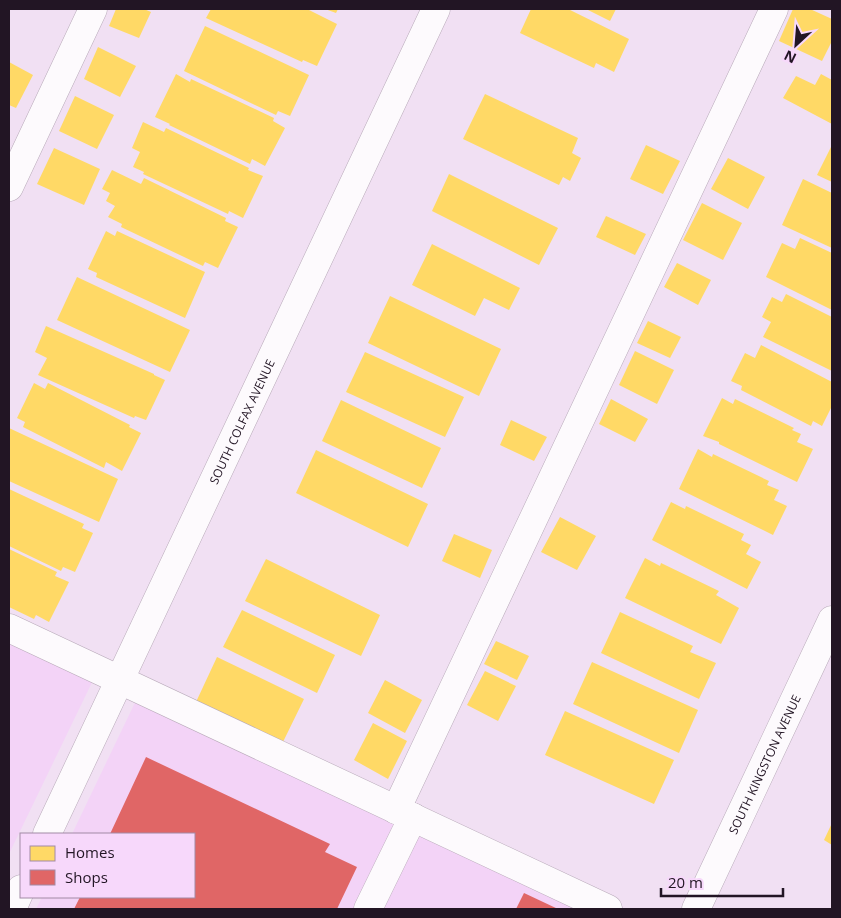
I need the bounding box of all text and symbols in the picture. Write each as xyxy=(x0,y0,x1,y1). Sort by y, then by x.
north arrow xyxy=(771,20,821,70)
text: N xyxy=(781,46,799,68)
street label: SOUTH COLFAX AVENUE xyxy=(205,356,278,487)
street label: SOUTH KINGSTON AVENUE xyxy=(724,692,804,837)
legend xyxy=(20,833,195,898)
text: Homes xyxy=(65,842,115,862)
scale bar xyxy=(661,866,784,898)
text: Shops xyxy=(65,867,108,887)
text: 20 m xyxy=(668,872,703,892)

